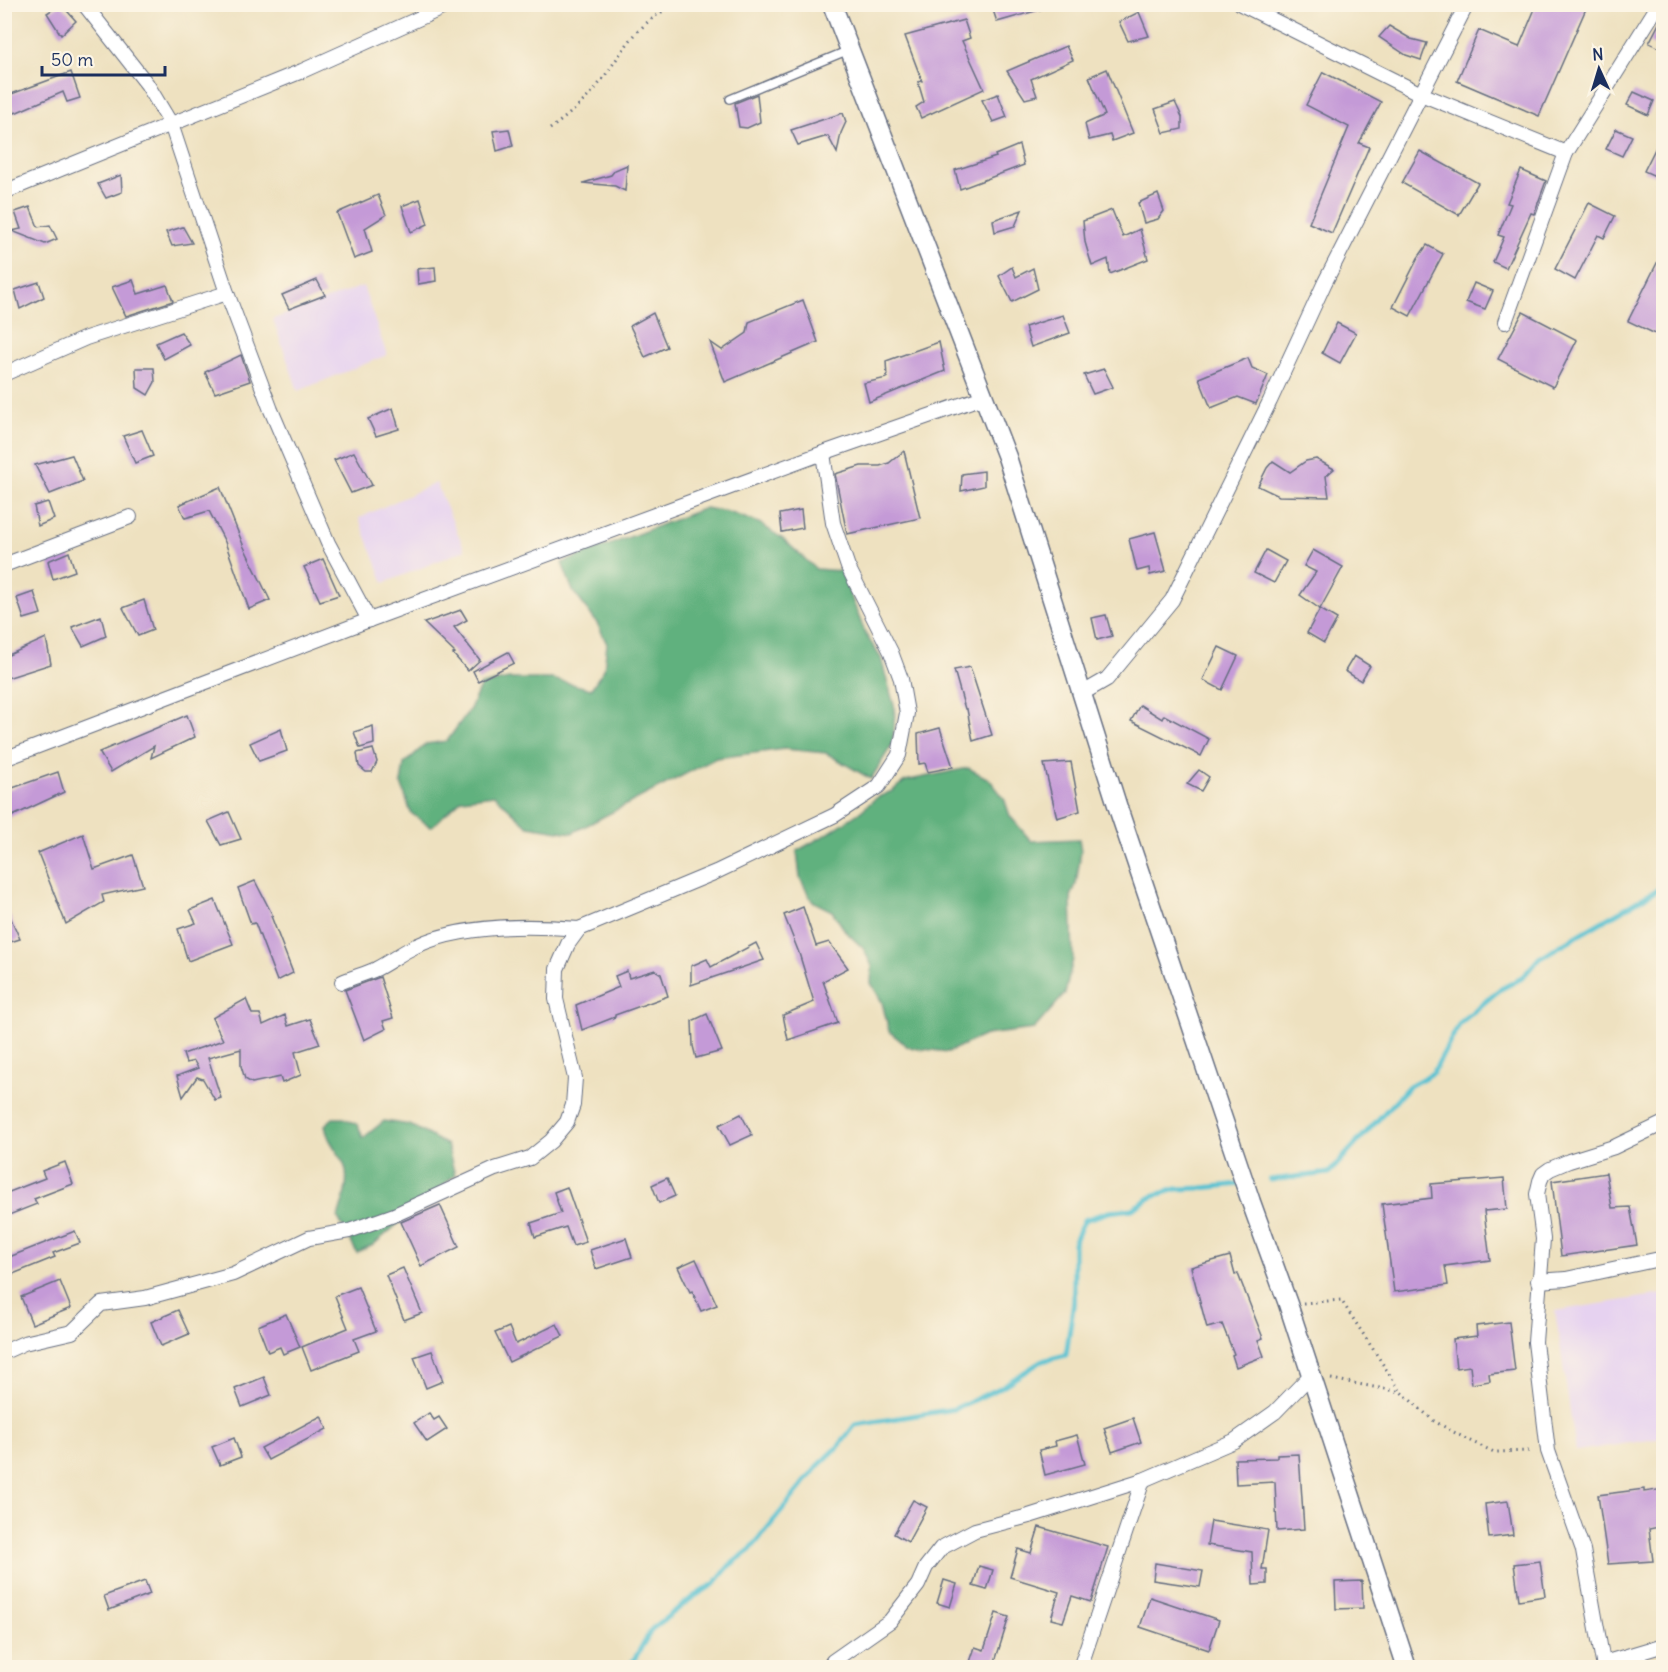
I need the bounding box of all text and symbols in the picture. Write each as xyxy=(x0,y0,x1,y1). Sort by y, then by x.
scale bar xyxy=(42,39,165,77)
north arrow xyxy=(1569,39,1629,99)
text: N xyxy=(1592,44,1604,64)
text: 50 m xyxy=(51,48,93,71)

